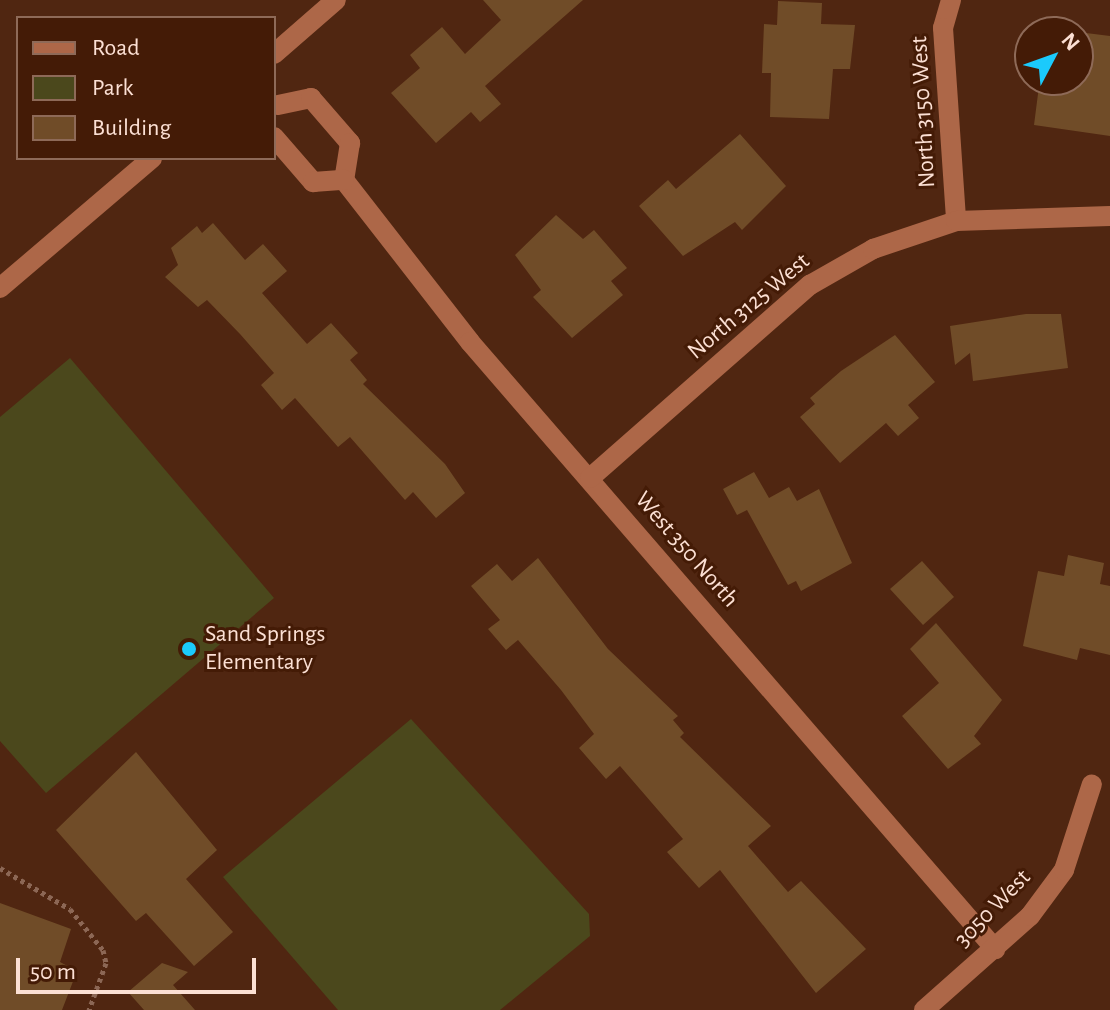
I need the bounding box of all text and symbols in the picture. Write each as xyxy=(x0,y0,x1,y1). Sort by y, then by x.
legend xyxy=(16,16,276,160)
north arrow xyxy=(1014,16,1094,96)
text: N xyxy=(1057,29,1084,55)
street label: North 3150 West xyxy=(906,35,942,189)
text: Road xyxy=(92,36,140,60)
text: Park xyxy=(92,76,133,100)
text: Building xyxy=(92,116,171,140)
street label: North 3125 West xyxy=(682,248,816,366)
street label: West 350 North xyxy=(628,486,744,614)
place label: Sand Springs Elementary xyxy=(205,621,325,677)
marker: Sand Springs Elementary xyxy=(180,640,198,658)
street label: 3050 West xyxy=(949,864,1037,954)
scale bar xyxy=(20,942,260,992)
text: 50 m xyxy=(30,960,76,984)

